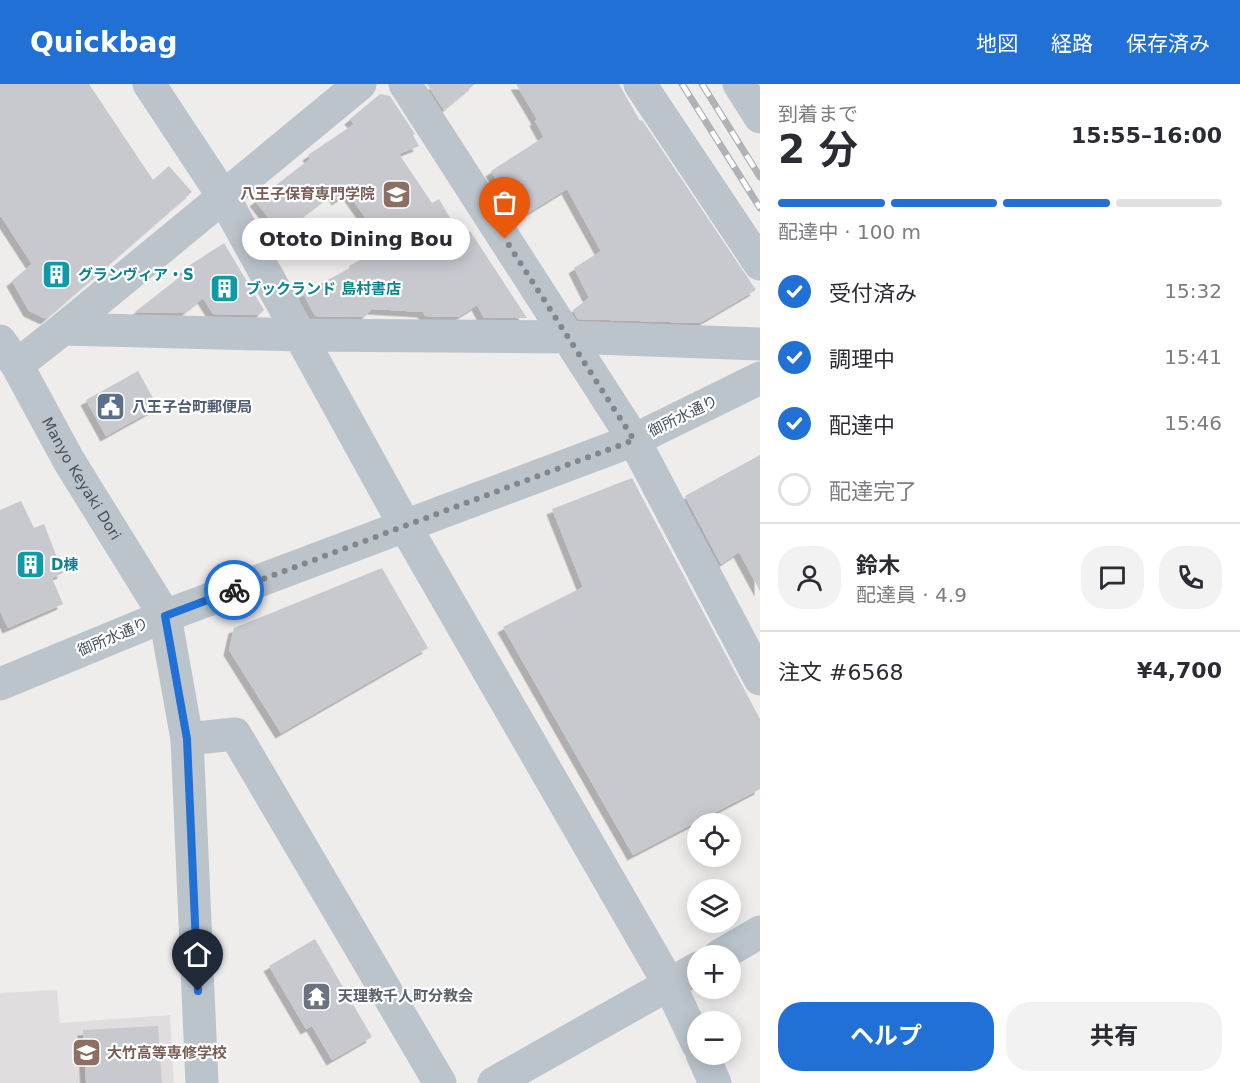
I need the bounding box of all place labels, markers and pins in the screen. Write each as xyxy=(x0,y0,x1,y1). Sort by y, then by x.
pin xyxy=(479,177,530,239)
school or university icon: 八王子保育専門学院 xyxy=(380,178,412,210)
place label: 八王子保育専門学院 xyxy=(240,185,375,203)
callout: Ototo Dining Bou xyxy=(241,218,469,260)
building icon: グランヴィア・S xyxy=(41,259,73,291)
place label: グランヴィア・S xyxy=(78,266,194,284)
building icon: ブックランド 島村書店 xyxy=(209,273,241,305)
place label: ブックランド 島村書店 xyxy=(246,280,401,298)
public building icon: 八王子台町郵便局 xyxy=(95,391,127,423)
place label: 八王子台町郵便局 xyxy=(132,398,252,416)
building icon: D棟 xyxy=(14,549,46,581)
place label: D棟 xyxy=(51,556,78,574)
pin xyxy=(172,929,223,991)
temple icon: 天理教千人町分教会 xyxy=(301,980,333,1012)
place label: 天理教千人町分教会 xyxy=(338,987,473,1005)
school or university icon: 大竹高等専修学校 xyxy=(70,1037,102,1069)
place label: 大竹高等専修学校 xyxy=(107,1044,227,1062)

